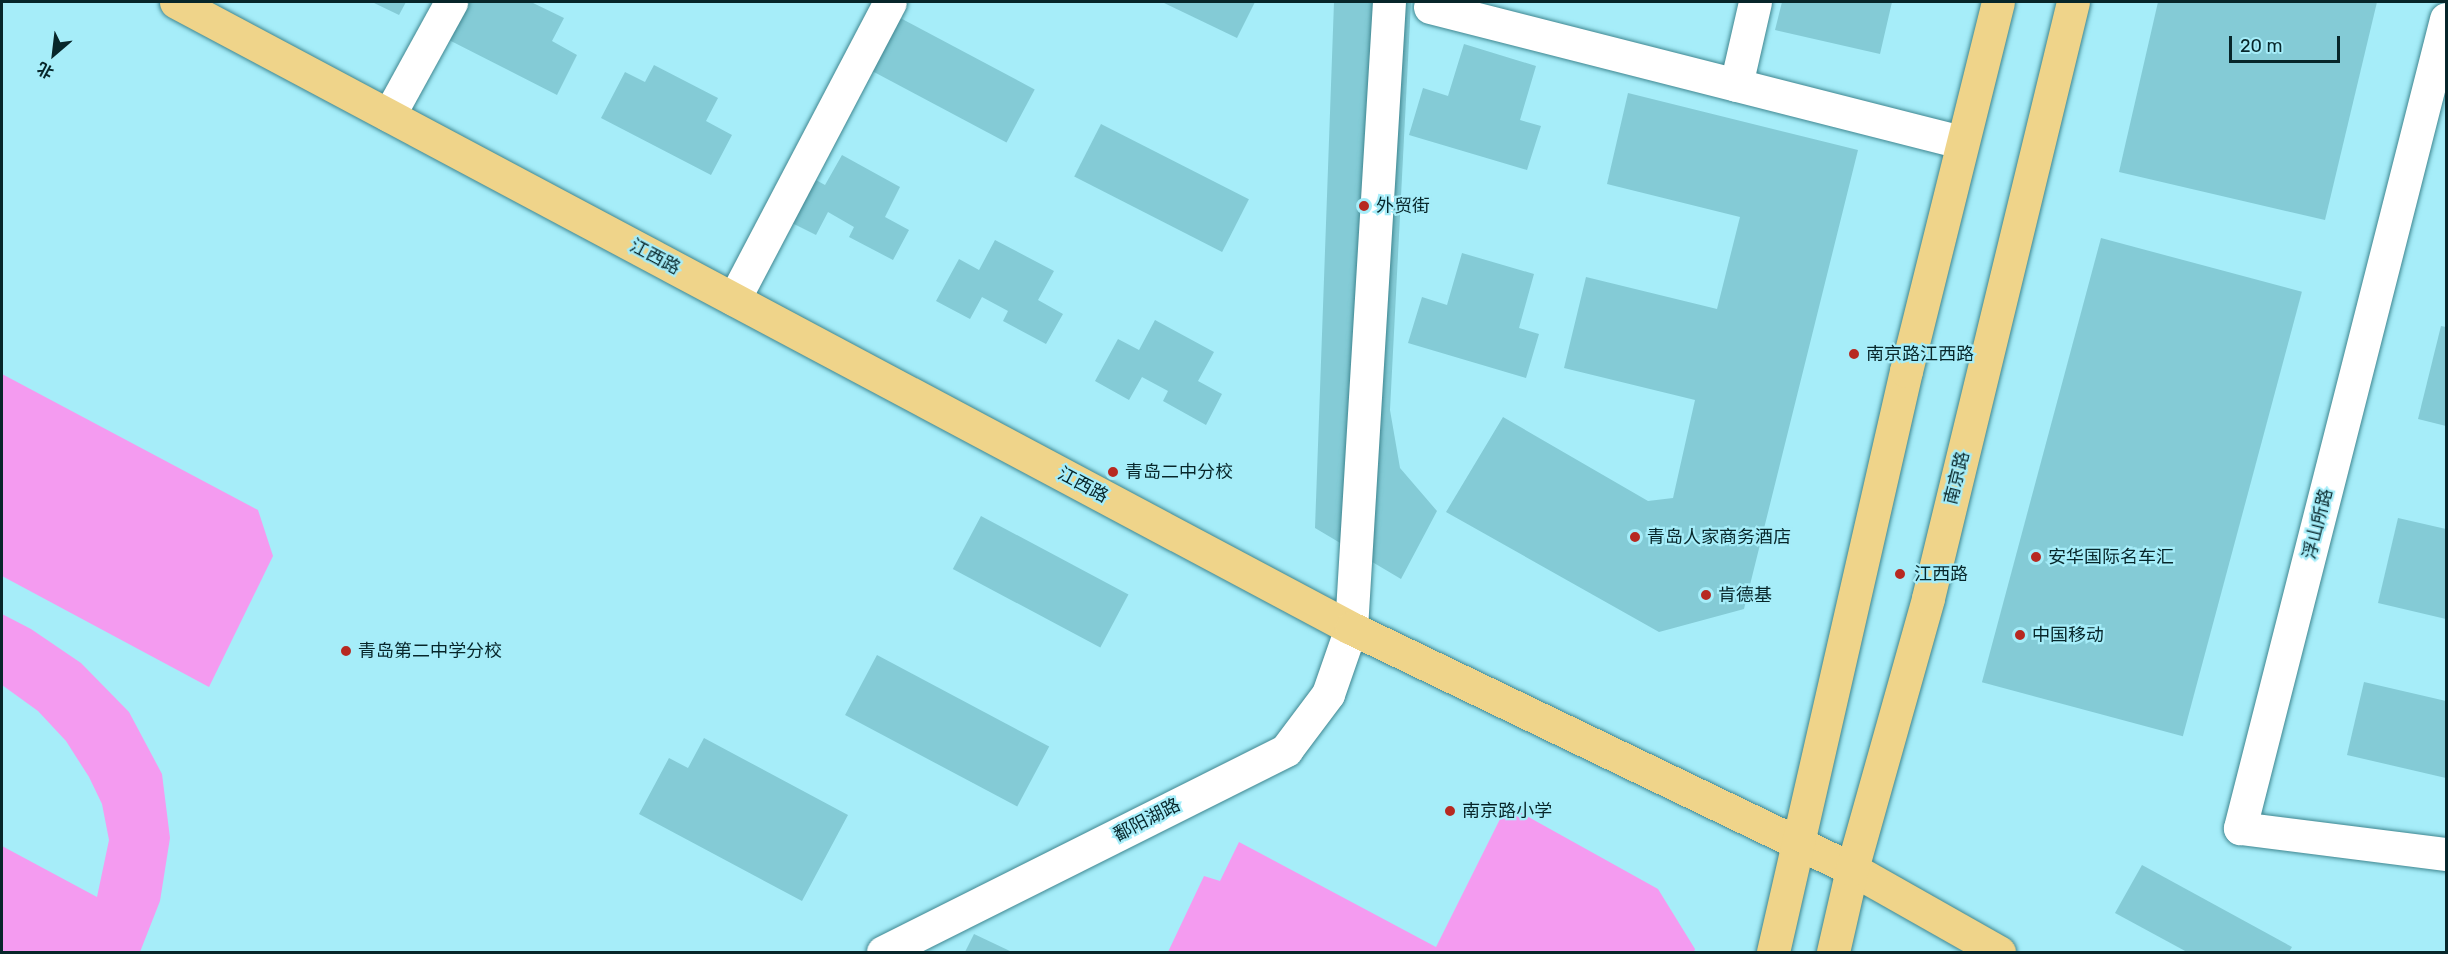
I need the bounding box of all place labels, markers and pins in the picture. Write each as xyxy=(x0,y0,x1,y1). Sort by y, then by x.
place label: 外贸街 xyxy=(1376,195,1430,217)
marker: 外贸街 xyxy=(1357,199,1371,213)
place label: 南京路江西路 xyxy=(1866,343,1974,365)
marker: 南京路江西路 xyxy=(1847,347,1861,361)
place label: 青岛二中分校 xyxy=(1125,461,1233,483)
marker: 青岛二中分校 xyxy=(1106,465,1120,479)
place label: 青岛人家商务酒店 xyxy=(1647,526,1791,548)
marker: 青岛人家商务酒店 xyxy=(1628,530,1642,544)
place label: 安华国际名车汇 xyxy=(2048,546,2174,568)
marker: 安华国际名车汇 xyxy=(2029,550,2043,564)
place label: 江西路 xyxy=(1914,563,1968,585)
marker: 江西路 xyxy=(1891,565,1909,583)
place label: 肯德基 xyxy=(1718,584,1772,606)
marker: 肯德基 xyxy=(1699,588,1713,602)
place label: 中国移动 xyxy=(2032,624,2104,646)
marker: 中国移动 xyxy=(2013,628,2027,642)
place label: 青岛第二中学分校 xyxy=(358,640,502,662)
marker: 青岛第二中学分校 xyxy=(339,644,353,658)
place label: 南京路小学 xyxy=(1462,800,1552,822)
marker: 南京路小学 xyxy=(1443,804,1457,818)

